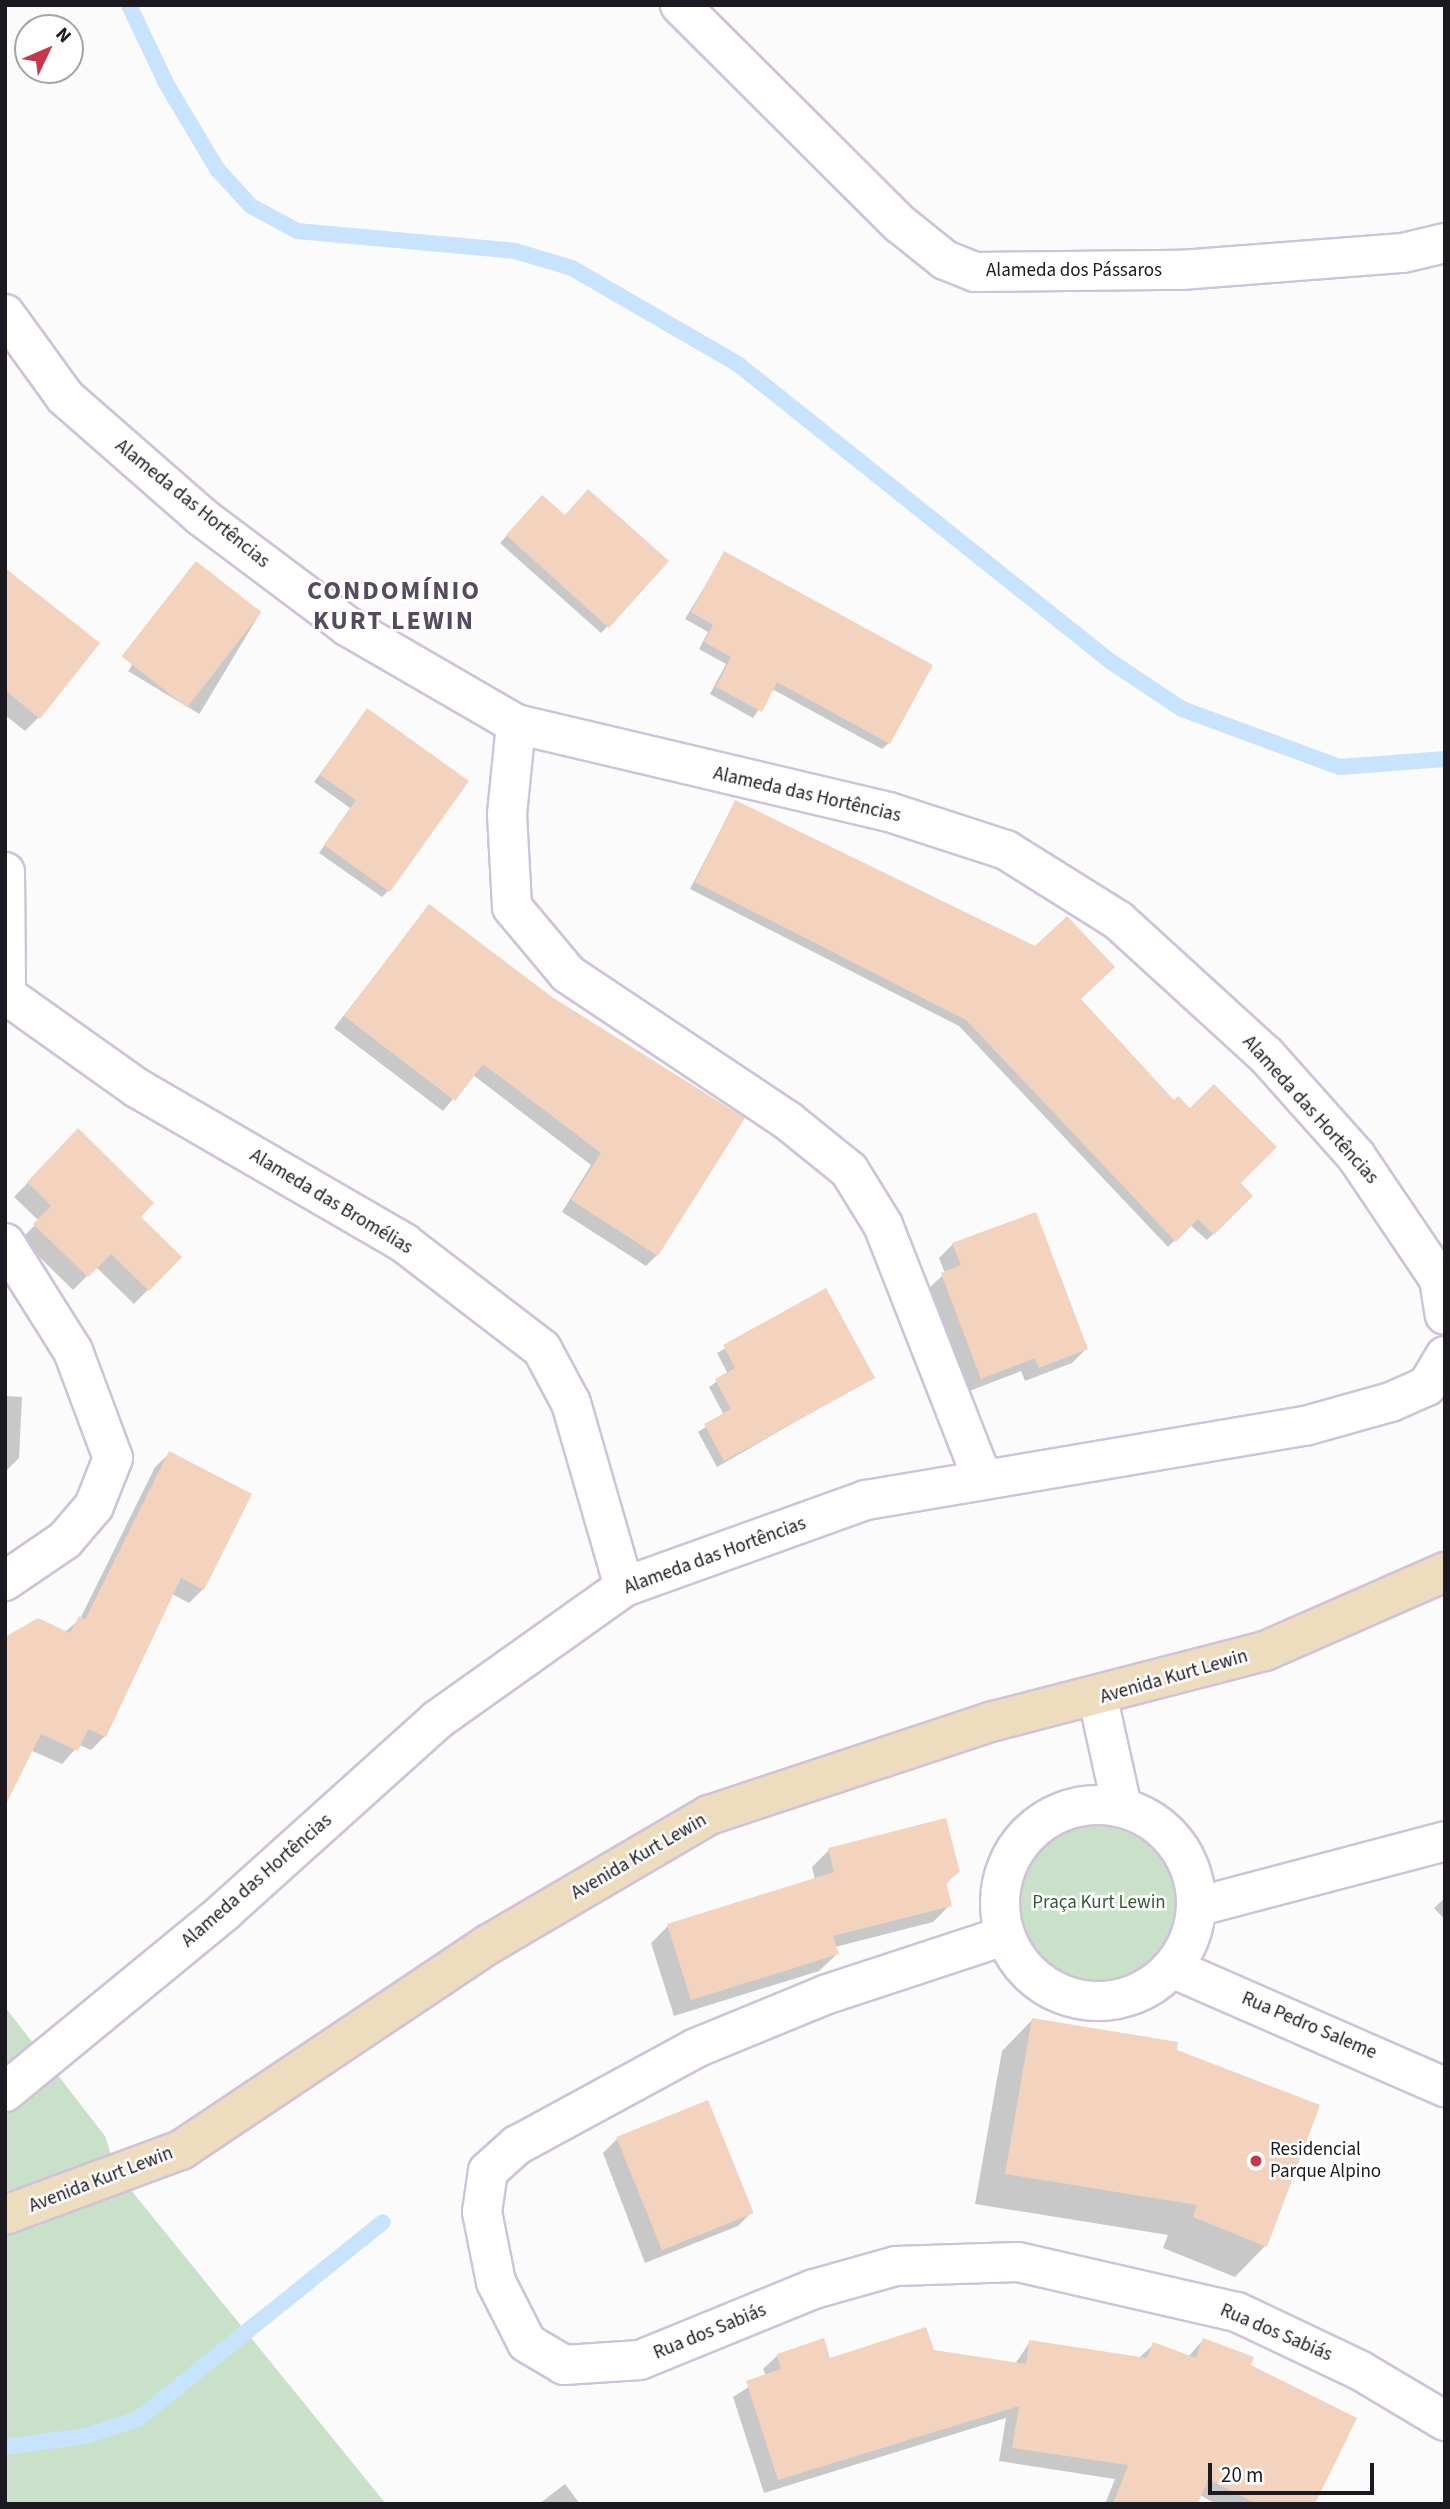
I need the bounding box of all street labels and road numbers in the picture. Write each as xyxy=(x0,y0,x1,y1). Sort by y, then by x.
street label: Alameda dos Pássaros xyxy=(986,260,1162,282)
street label: Alameda das Hortências xyxy=(110,435,274,573)
street label: Alameda das Hortências xyxy=(711,762,903,828)
street label: Alameda das Hortências xyxy=(1237,1031,1383,1189)
street label: Alameda das Bromélias xyxy=(245,1144,417,1260)
street label: Alameda das Hortências xyxy=(621,1512,809,1600)
street label: Avenida Kurt Lewin xyxy=(1098,1645,1250,1709)
street label: Alameda das Hortências xyxy=(177,1809,337,1953)
street label: Avenida Kurt Lewin xyxy=(567,1809,711,1905)
street label: Rua Pedro Saleme xyxy=(1238,1987,1380,2065)
street label: Avenida Kurt Lewin xyxy=(26,2142,176,2218)
street label: Rua dos Sabiás xyxy=(650,2299,770,2365)
street label: Rua dos Sabiás xyxy=(1217,2299,1335,2367)

